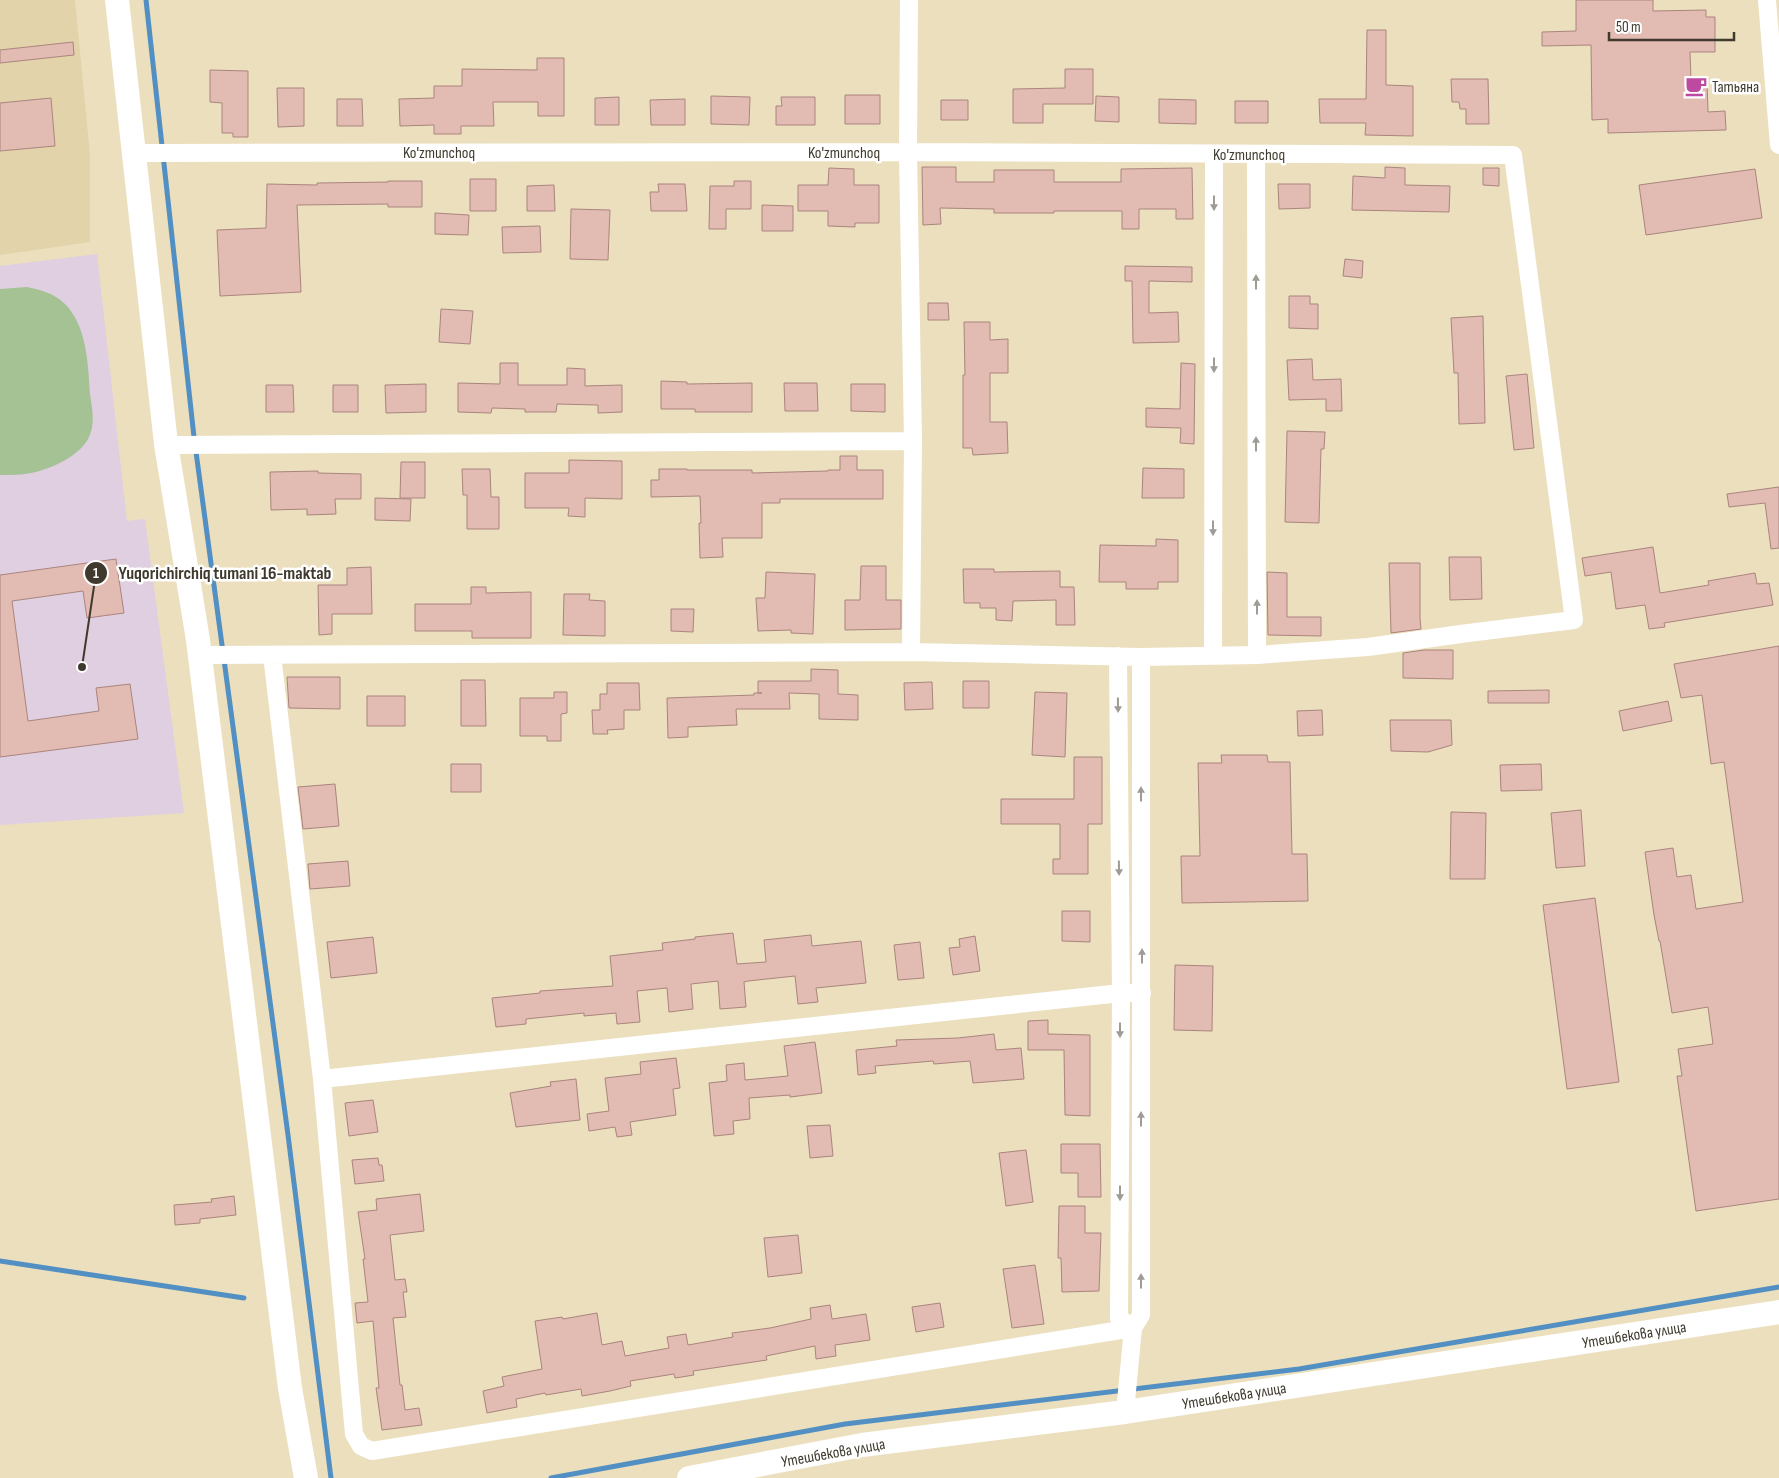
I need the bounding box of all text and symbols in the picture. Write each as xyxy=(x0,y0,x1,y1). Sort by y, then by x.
scale bar xyxy=(1609,10,1734,42)
text: 50 m xyxy=(1616,18,1641,37)
cafe icon: Татьяна xyxy=(1683,73,1709,99)
place label: Татьяна xyxy=(1712,78,1759,97)
street label: Ko'zmunchoq xyxy=(403,144,475,163)
street label: Ko'zmunchoq xyxy=(808,144,880,163)
street label: Ko'zmunchoq xyxy=(1213,146,1285,165)
one-way arrow xyxy=(1210,195,1218,211)
one-way arrow xyxy=(1252,273,1260,289)
one-way arrow xyxy=(1210,358,1218,374)
one-way arrow xyxy=(1252,436,1260,452)
one-way arrow xyxy=(1209,520,1217,536)
callout: Yuqorichirchiq tumani 16-maktab xyxy=(84,556,342,589)
text: Yuqorichirchiq tumani 16-maktab xyxy=(119,563,332,584)
text: 1 xyxy=(93,564,99,583)
one-way arrow xyxy=(1253,598,1261,614)
one-way arrow xyxy=(1114,697,1122,713)
one-way arrow xyxy=(1137,785,1145,801)
one-way arrow xyxy=(1116,860,1124,876)
one-way arrow xyxy=(1138,948,1146,964)
one-way arrow xyxy=(1116,1022,1124,1038)
one-way arrow xyxy=(1137,1110,1145,1126)
one-way arrow xyxy=(1116,1185,1124,1201)
one-way arrow xyxy=(1137,1273,1145,1289)
street label: Утешбекова улица xyxy=(1581,1318,1688,1353)
street label: Утешбекова улица xyxy=(1181,1379,1288,1414)
street label: Утешбекова улица xyxy=(780,1435,887,1472)

